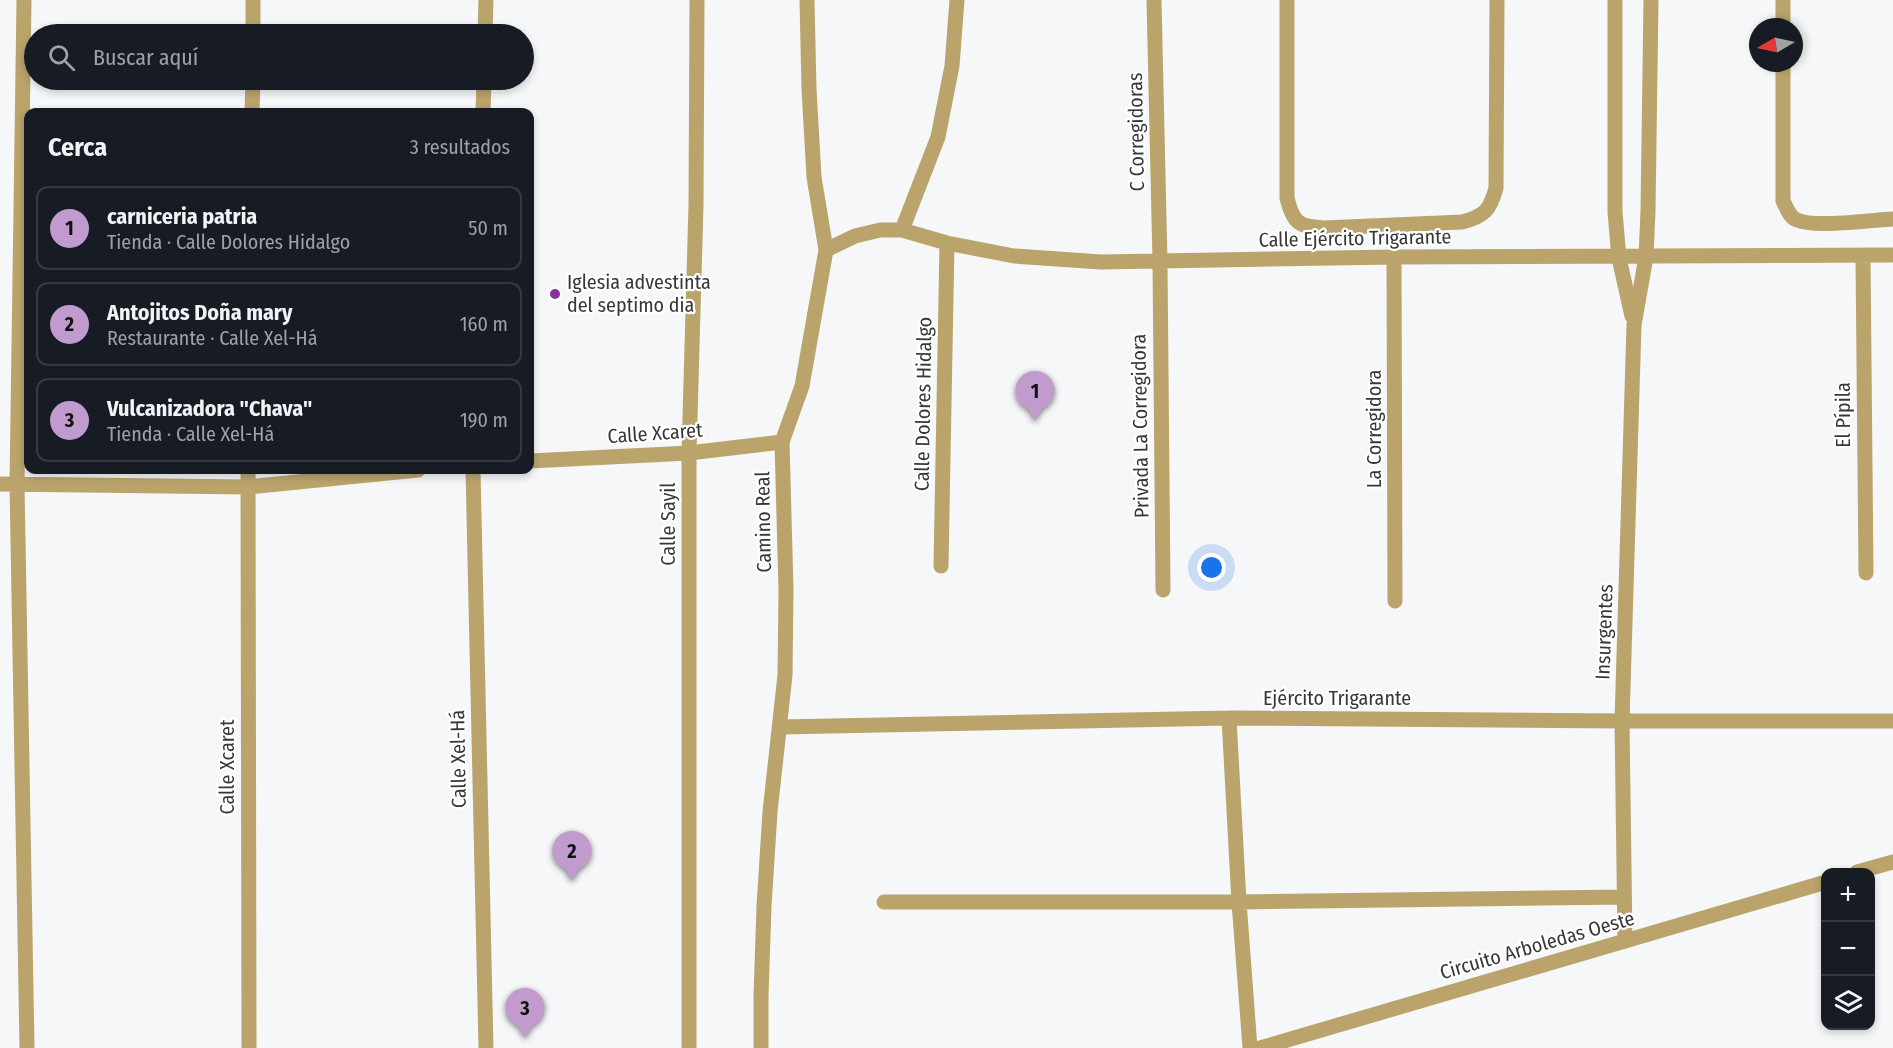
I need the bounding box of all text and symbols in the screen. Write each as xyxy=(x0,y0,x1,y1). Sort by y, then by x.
north arrow xyxy=(1749,18,1803,72)
search box xyxy=(24,24,534,90)
icon: search xyxy=(45,41,78,74)
text: Buscar aquí xyxy=(93,44,198,71)
street label: C Corregidoras xyxy=(1123,72,1149,192)
text: Cerca xyxy=(48,132,107,163)
text: 3 resultados xyxy=(410,135,510,159)
text: carniceria patria xyxy=(107,203,257,230)
text: 1 xyxy=(65,216,74,240)
text: 50 m xyxy=(468,216,508,240)
street label: Calle Ejército Trigarante xyxy=(1258,224,1452,252)
text: Tienda · Calle Dolores Hidalgo xyxy=(107,230,350,254)
place label: Iglesia advestinta del septimo dia xyxy=(567,270,711,317)
marker: Iglesia advestinta del septimo dia xyxy=(548,287,562,301)
text: Antojitos Doña mary xyxy=(107,299,292,326)
text: 2 xyxy=(65,312,74,336)
text: 160 m xyxy=(460,312,508,336)
street label: Calle Dolores Hidalgo xyxy=(909,317,937,491)
text: Restaurante · Calle Xel-Há xyxy=(107,326,317,350)
street label: Privada La Corregidora xyxy=(1126,334,1154,518)
street label: La Corregidora xyxy=(1362,370,1386,488)
pin: 1 xyxy=(1016,372,1054,421)
street label: El Pípila xyxy=(1831,382,1855,448)
text: Vulcanizadora "Chava" xyxy=(107,395,312,422)
text: 3 xyxy=(65,408,74,432)
text: 190 m xyxy=(460,408,508,432)
street label: Calle Xcaret xyxy=(607,418,704,448)
text: Tienda · Calle Xel-Há xyxy=(107,422,274,446)
street label: Camino Real xyxy=(750,471,776,573)
street label: Calle Sayil xyxy=(656,482,680,566)
your location xyxy=(1197,553,1226,582)
street label: Insurgentes xyxy=(1590,584,1618,680)
street label: Ejército Trigarante xyxy=(1263,686,1411,710)
street label: Calle Xel-Há xyxy=(445,710,471,808)
street label: Calle Xcaret xyxy=(215,719,239,815)
pin: 2 xyxy=(552,832,592,881)
map controls xyxy=(1821,868,1875,1030)
button: + xyxy=(1821,868,1875,922)
street label: Circuito Arboledas Oeste xyxy=(1437,906,1637,984)
button: − xyxy=(1821,922,1875,976)
button: layers xyxy=(1821,976,1875,1030)
pin: 3 xyxy=(506,988,544,1038)

